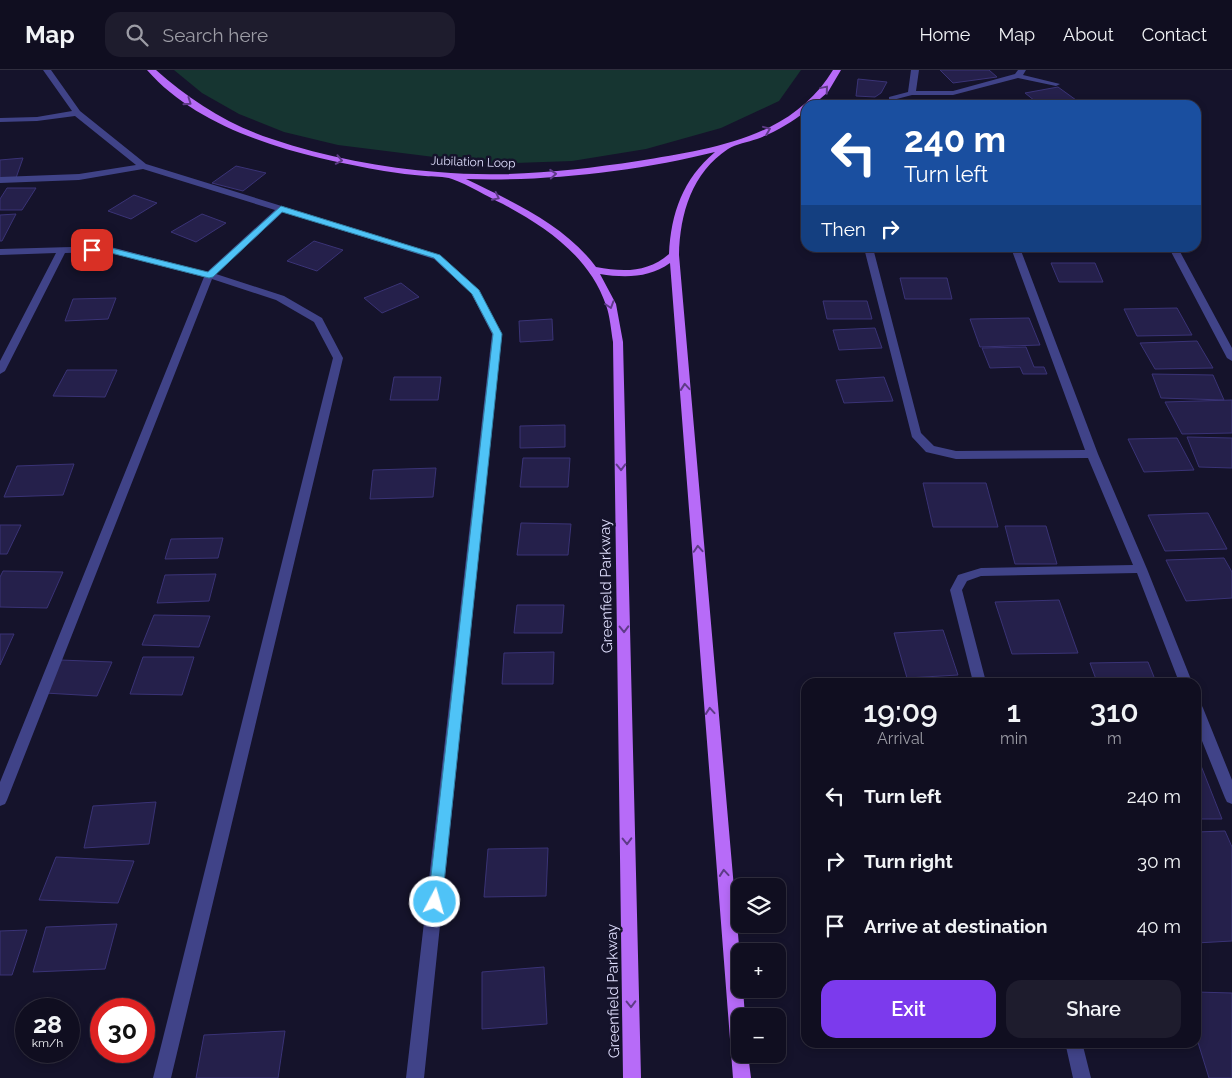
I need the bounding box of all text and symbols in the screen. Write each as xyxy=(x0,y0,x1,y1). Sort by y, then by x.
search box xyxy=(105,12,455,57)
text: Map xyxy=(25,20,75,49)
icon: search xyxy=(123,21,151,49)
text: Search here xyxy=(163,24,268,46)
text: Home xyxy=(919,24,970,45)
text: Map xyxy=(998,24,1035,45)
text: About xyxy=(1063,24,1114,45)
text: Contact xyxy=(1142,24,1207,45)
one-way arrow xyxy=(819,86,827,95)
one-way arrow xyxy=(183,96,192,105)
text: 240 m xyxy=(904,119,1006,160)
icon: left xyxy=(821,120,886,185)
one-way arrow xyxy=(763,126,771,136)
one-way arrow xyxy=(334,154,343,164)
street label: Jubilation Loop xyxy=(430,154,516,170)
text: Turn left xyxy=(904,161,988,187)
one-way arrow xyxy=(549,168,557,179)
one-way arrow xyxy=(491,191,500,202)
icon: right xyxy=(876,215,904,243)
text: Then xyxy=(821,218,866,240)
pin xyxy=(71,229,113,271)
icon: arrive xyxy=(78,236,106,264)
one-way arrow xyxy=(605,300,615,309)
one-way arrow xyxy=(680,382,691,390)
one-way arrow xyxy=(616,463,626,471)
street label: Greenfield Parkway xyxy=(596,519,616,653)
one-way arrow xyxy=(692,544,703,552)
one-way arrow xyxy=(619,626,629,633)
text: 19:09 xyxy=(863,694,938,729)
text: 1 xyxy=(1007,694,1021,729)
text: 310 xyxy=(1090,694,1139,729)
one-way arrow xyxy=(705,706,716,714)
text: Arrival xyxy=(877,729,924,748)
text: min xyxy=(1000,729,1028,748)
text: m xyxy=(1107,729,1122,748)
icon: left xyxy=(821,782,849,810)
text: Turn left xyxy=(864,785,941,807)
text: 240 m xyxy=(1127,785,1181,807)
one-way arrow xyxy=(622,837,633,845)
icon: right xyxy=(821,847,849,875)
text: Turn right xyxy=(864,850,953,872)
text: 30 m xyxy=(1137,850,1181,872)
one-way arrow xyxy=(719,868,730,876)
position arrow xyxy=(408,875,460,927)
map controls xyxy=(731,878,786,1063)
button: layers xyxy=(731,878,786,933)
icon: arrive xyxy=(821,912,849,940)
text: Arrive at destination xyxy=(864,915,1048,937)
text: 40 m xyxy=(1137,915,1181,937)
street label: Greenfield Parkway xyxy=(603,924,623,1058)
button: + xyxy=(731,943,786,998)
button: Exit xyxy=(821,980,996,1038)
button: Share xyxy=(1006,980,1181,1038)
speed limit sign: 30 xyxy=(90,998,155,1063)
one-way arrow xyxy=(626,1000,636,1008)
button: − xyxy=(731,1008,786,1063)
text: 28 xyxy=(33,1009,62,1039)
text: km/h xyxy=(32,1036,63,1050)

